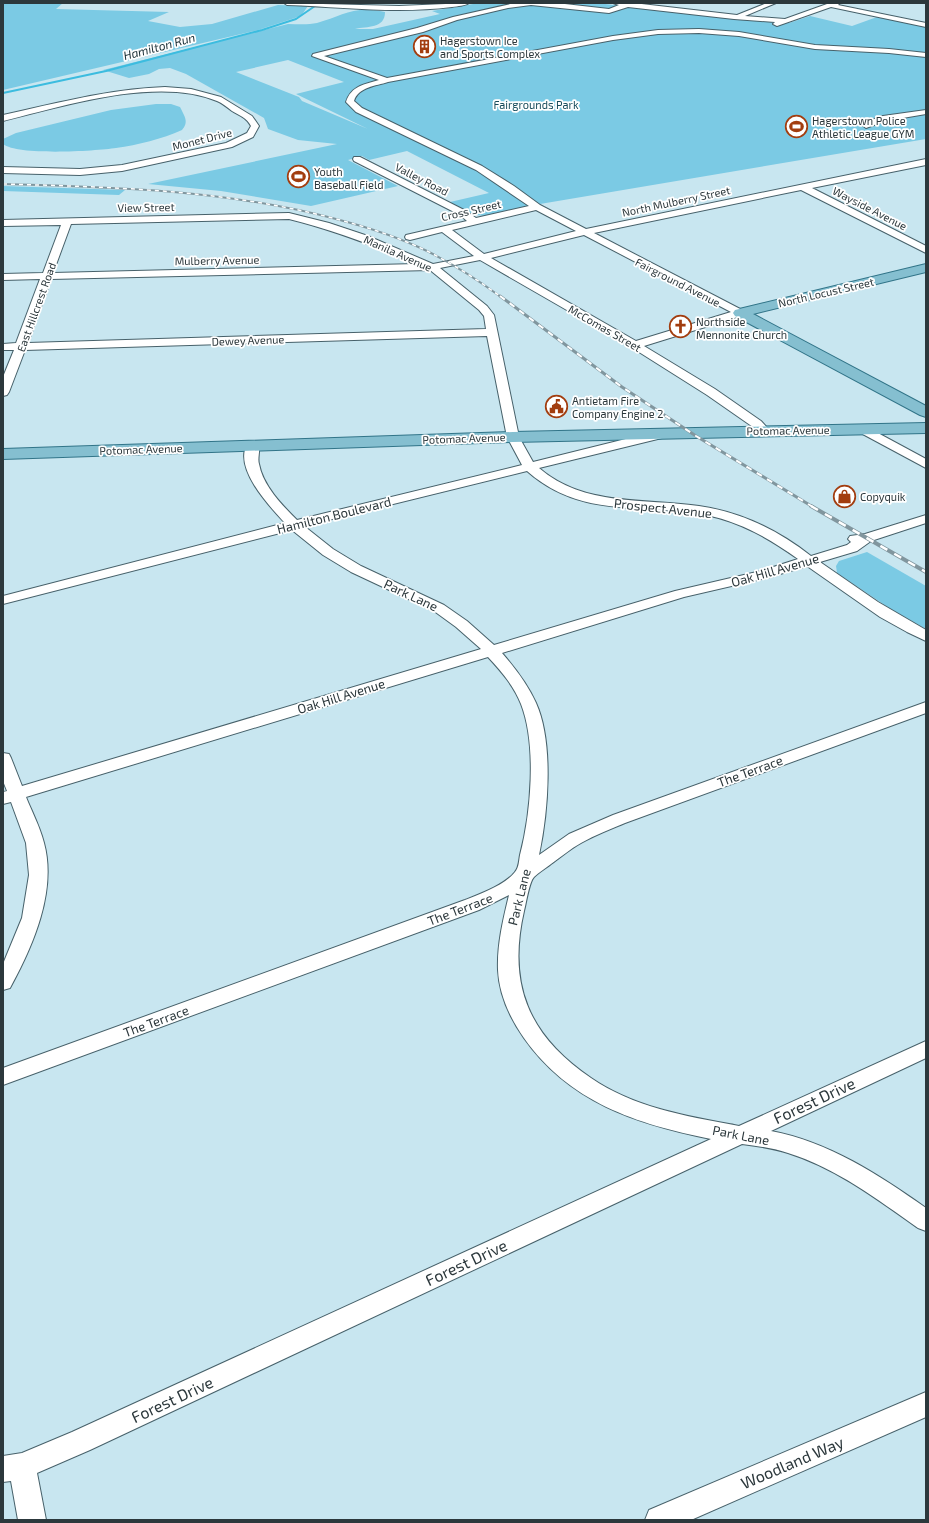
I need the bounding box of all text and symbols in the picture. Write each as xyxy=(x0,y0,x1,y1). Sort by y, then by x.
water label: Hamilton Run xyxy=(122,30,196,62)
building icon: Hagerstown Ice and Sports Complex xyxy=(411,33,437,59)
place label: Hagerstown Ice and Sports Complex xyxy=(440,34,540,60)
park label: Fairgrounds Park xyxy=(494,98,579,111)
sports icon: Hagerstown Police Athletic League GYM xyxy=(783,113,809,139)
place label: Hagerstown Police Athletic League GYM xyxy=(812,114,914,140)
street label: Monet Drive xyxy=(171,125,233,153)
street label: Valley Road xyxy=(393,160,451,198)
sports icon: Youth Baseball Field xyxy=(285,164,311,190)
place label: Youth Baseball Field xyxy=(314,165,384,191)
street label: North Mulberry Street xyxy=(621,183,731,219)
street label: Wayside Avenue xyxy=(831,184,909,232)
street label: Cross Street xyxy=(440,197,502,223)
street label: View Street xyxy=(117,200,175,214)
street label: Manila Avenue xyxy=(362,232,434,274)
street label: Mulberry Avenue xyxy=(174,253,260,267)
street label: Fairground Avenue xyxy=(633,255,723,309)
street label: East Hillcrest Road xyxy=(14,261,58,353)
street label: North Locust Street xyxy=(777,275,875,309)
street label: McComas Street xyxy=(566,302,644,354)
church icon: Northside Mennonite Church xyxy=(668,314,694,340)
place label: Northside Mennonite Church xyxy=(696,315,787,341)
street label: Dewey Avenue xyxy=(211,332,285,348)
public building icon: Antietam Fire Company Engine 2 xyxy=(543,393,569,419)
place label: Antietam Fire Company Engine 2 xyxy=(572,394,663,420)
street label: Potomac Avenue xyxy=(746,423,830,437)
street label: Potomac Avenue xyxy=(422,430,506,446)
street label: Potomac Avenue xyxy=(99,441,183,457)
shop icon: Copyquik xyxy=(831,483,857,509)
place label: Copyquik xyxy=(860,490,906,503)
street label: Hamilton Boulevard xyxy=(275,493,393,537)
street label: Prospect Avenue xyxy=(613,495,713,521)
street label: Oak Hill Avenue xyxy=(729,550,821,590)
street label: Park Lane xyxy=(381,576,441,614)
street label: Oak Hill Avenue xyxy=(295,675,387,717)
street label: The Terrace xyxy=(715,752,785,790)
street label: Park Lane xyxy=(504,867,534,927)
street label: The Terrace xyxy=(425,889,495,929)
street label: The Terrace xyxy=(121,1002,191,1040)
street label: Forest Drive xyxy=(770,1073,858,1127)
street label: Park Lane xyxy=(711,1122,771,1148)
street label: Forest Drive xyxy=(422,1235,510,1289)
street label: Forest Drive xyxy=(128,1372,216,1426)
street label: Woodland Way xyxy=(738,1432,847,1492)

